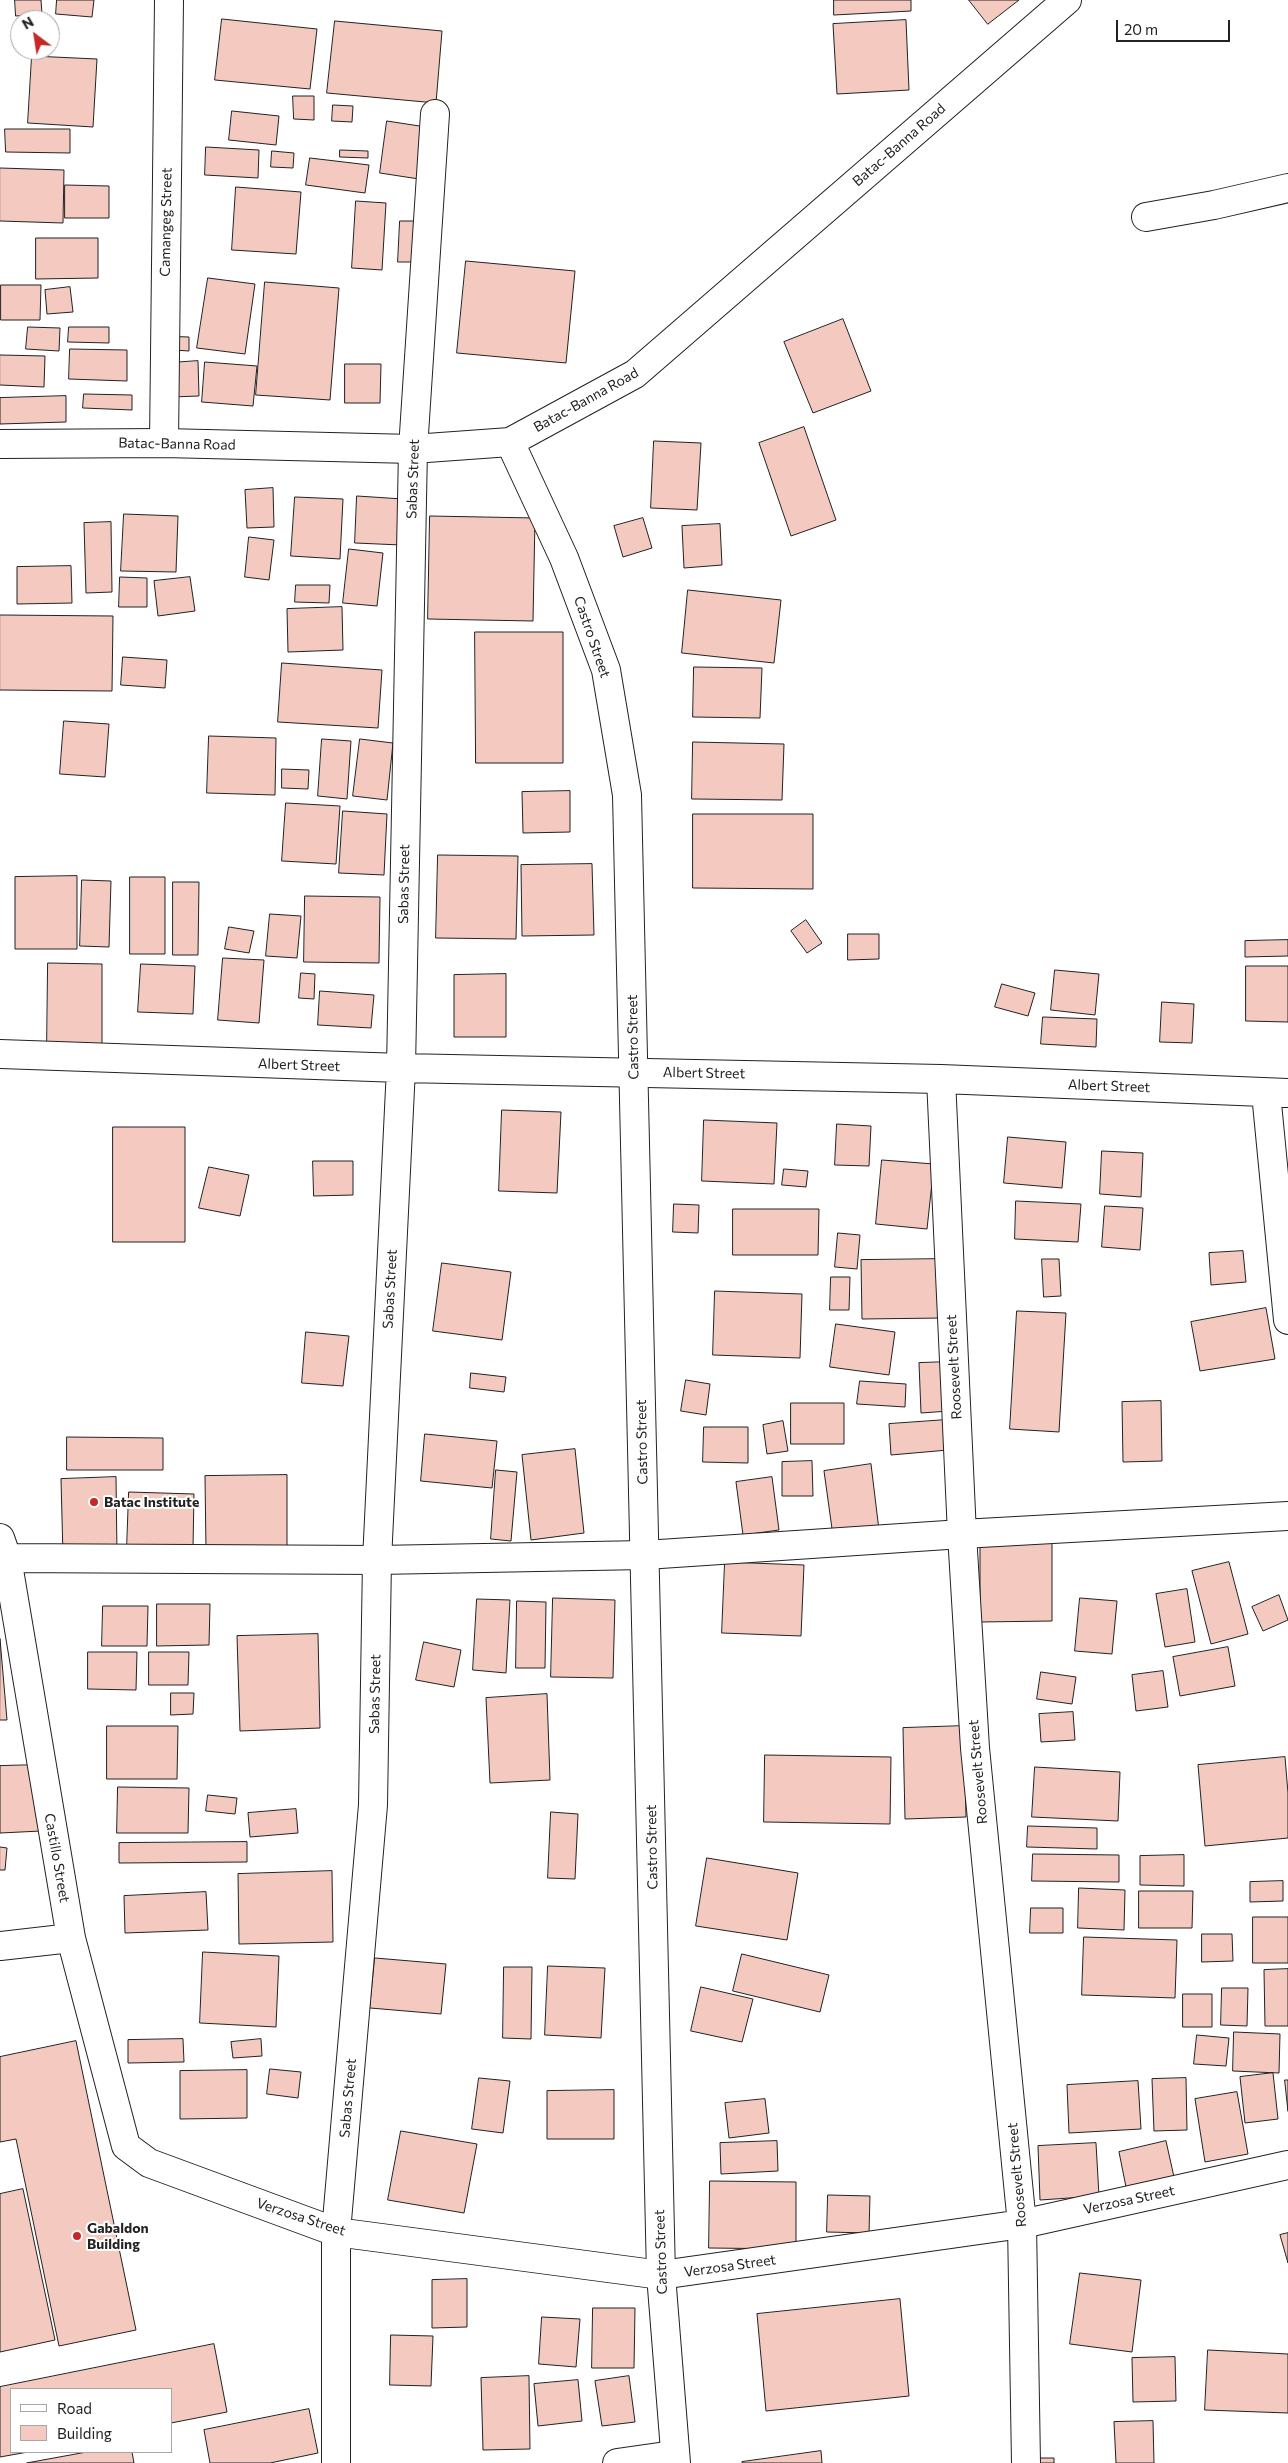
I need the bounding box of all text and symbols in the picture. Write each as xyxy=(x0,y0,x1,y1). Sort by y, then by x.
north arrow xyxy=(10,10,60,60)
scale bar xyxy=(1118,10,1232,42)
text: N xyxy=(19,13,36,33)
text: 20 m xyxy=(1124,20,1158,38)
street label: Batac-Banna Road xyxy=(849,100,949,190)
street label: Camangeg Street xyxy=(157,167,175,277)
street label: Batac-Banna Road xyxy=(531,364,641,436)
street label: Batac-Banna Road xyxy=(118,435,236,453)
street label: Sabas Street xyxy=(403,439,423,519)
street label: Castro Street xyxy=(570,594,614,680)
street label: Sabas Street xyxy=(395,844,413,924)
street label: Castro Street xyxy=(624,994,642,1080)
street label: Albert Street xyxy=(257,1055,341,1075)
street label: Albert Street xyxy=(663,1064,745,1082)
street label: Albert Street xyxy=(1067,1076,1151,1096)
street label: Sabas Street xyxy=(380,1249,400,1329)
street label: Roosevelt Street xyxy=(943,1314,965,1420)
street label: Castro Street xyxy=(633,1399,651,1485)
place label: Batac Institute xyxy=(104,1494,199,1510)
marker: Batac Institute xyxy=(88,1496,100,1508)
street label: Sabas Street xyxy=(366,1654,384,1734)
street label: Roosevelt Street xyxy=(965,1719,991,1825)
street label: Castro Street xyxy=(643,1804,661,1890)
street label: Castillo Street xyxy=(41,1812,73,1904)
street label: Sabas Street xyxy=(336,2058,360,2138)
street label: Roosevelt Street xyxy=(1004,2122,1030,2228)
street label: Verzosa Street xyxy=(1082,2182,1176,2218)
street label: Verzosa Street xyxy=(254,2195,348,2239)
street label: Castro Street xyxy=(651,2209,671,2295)
place label: Gabaldon Building xyxy=(87,2220,149,2252)
marker: Gabaldon Building xyxy=(71,2230,83,2242)
street label: Verzosa Street xyxy=(683,2251,777,2281)
legend xyxy=(10,2388,172,2453)
text: Road xyxy=(57,2399,92,2417)
text: Building xyxy=(57,2424,112,2442)

